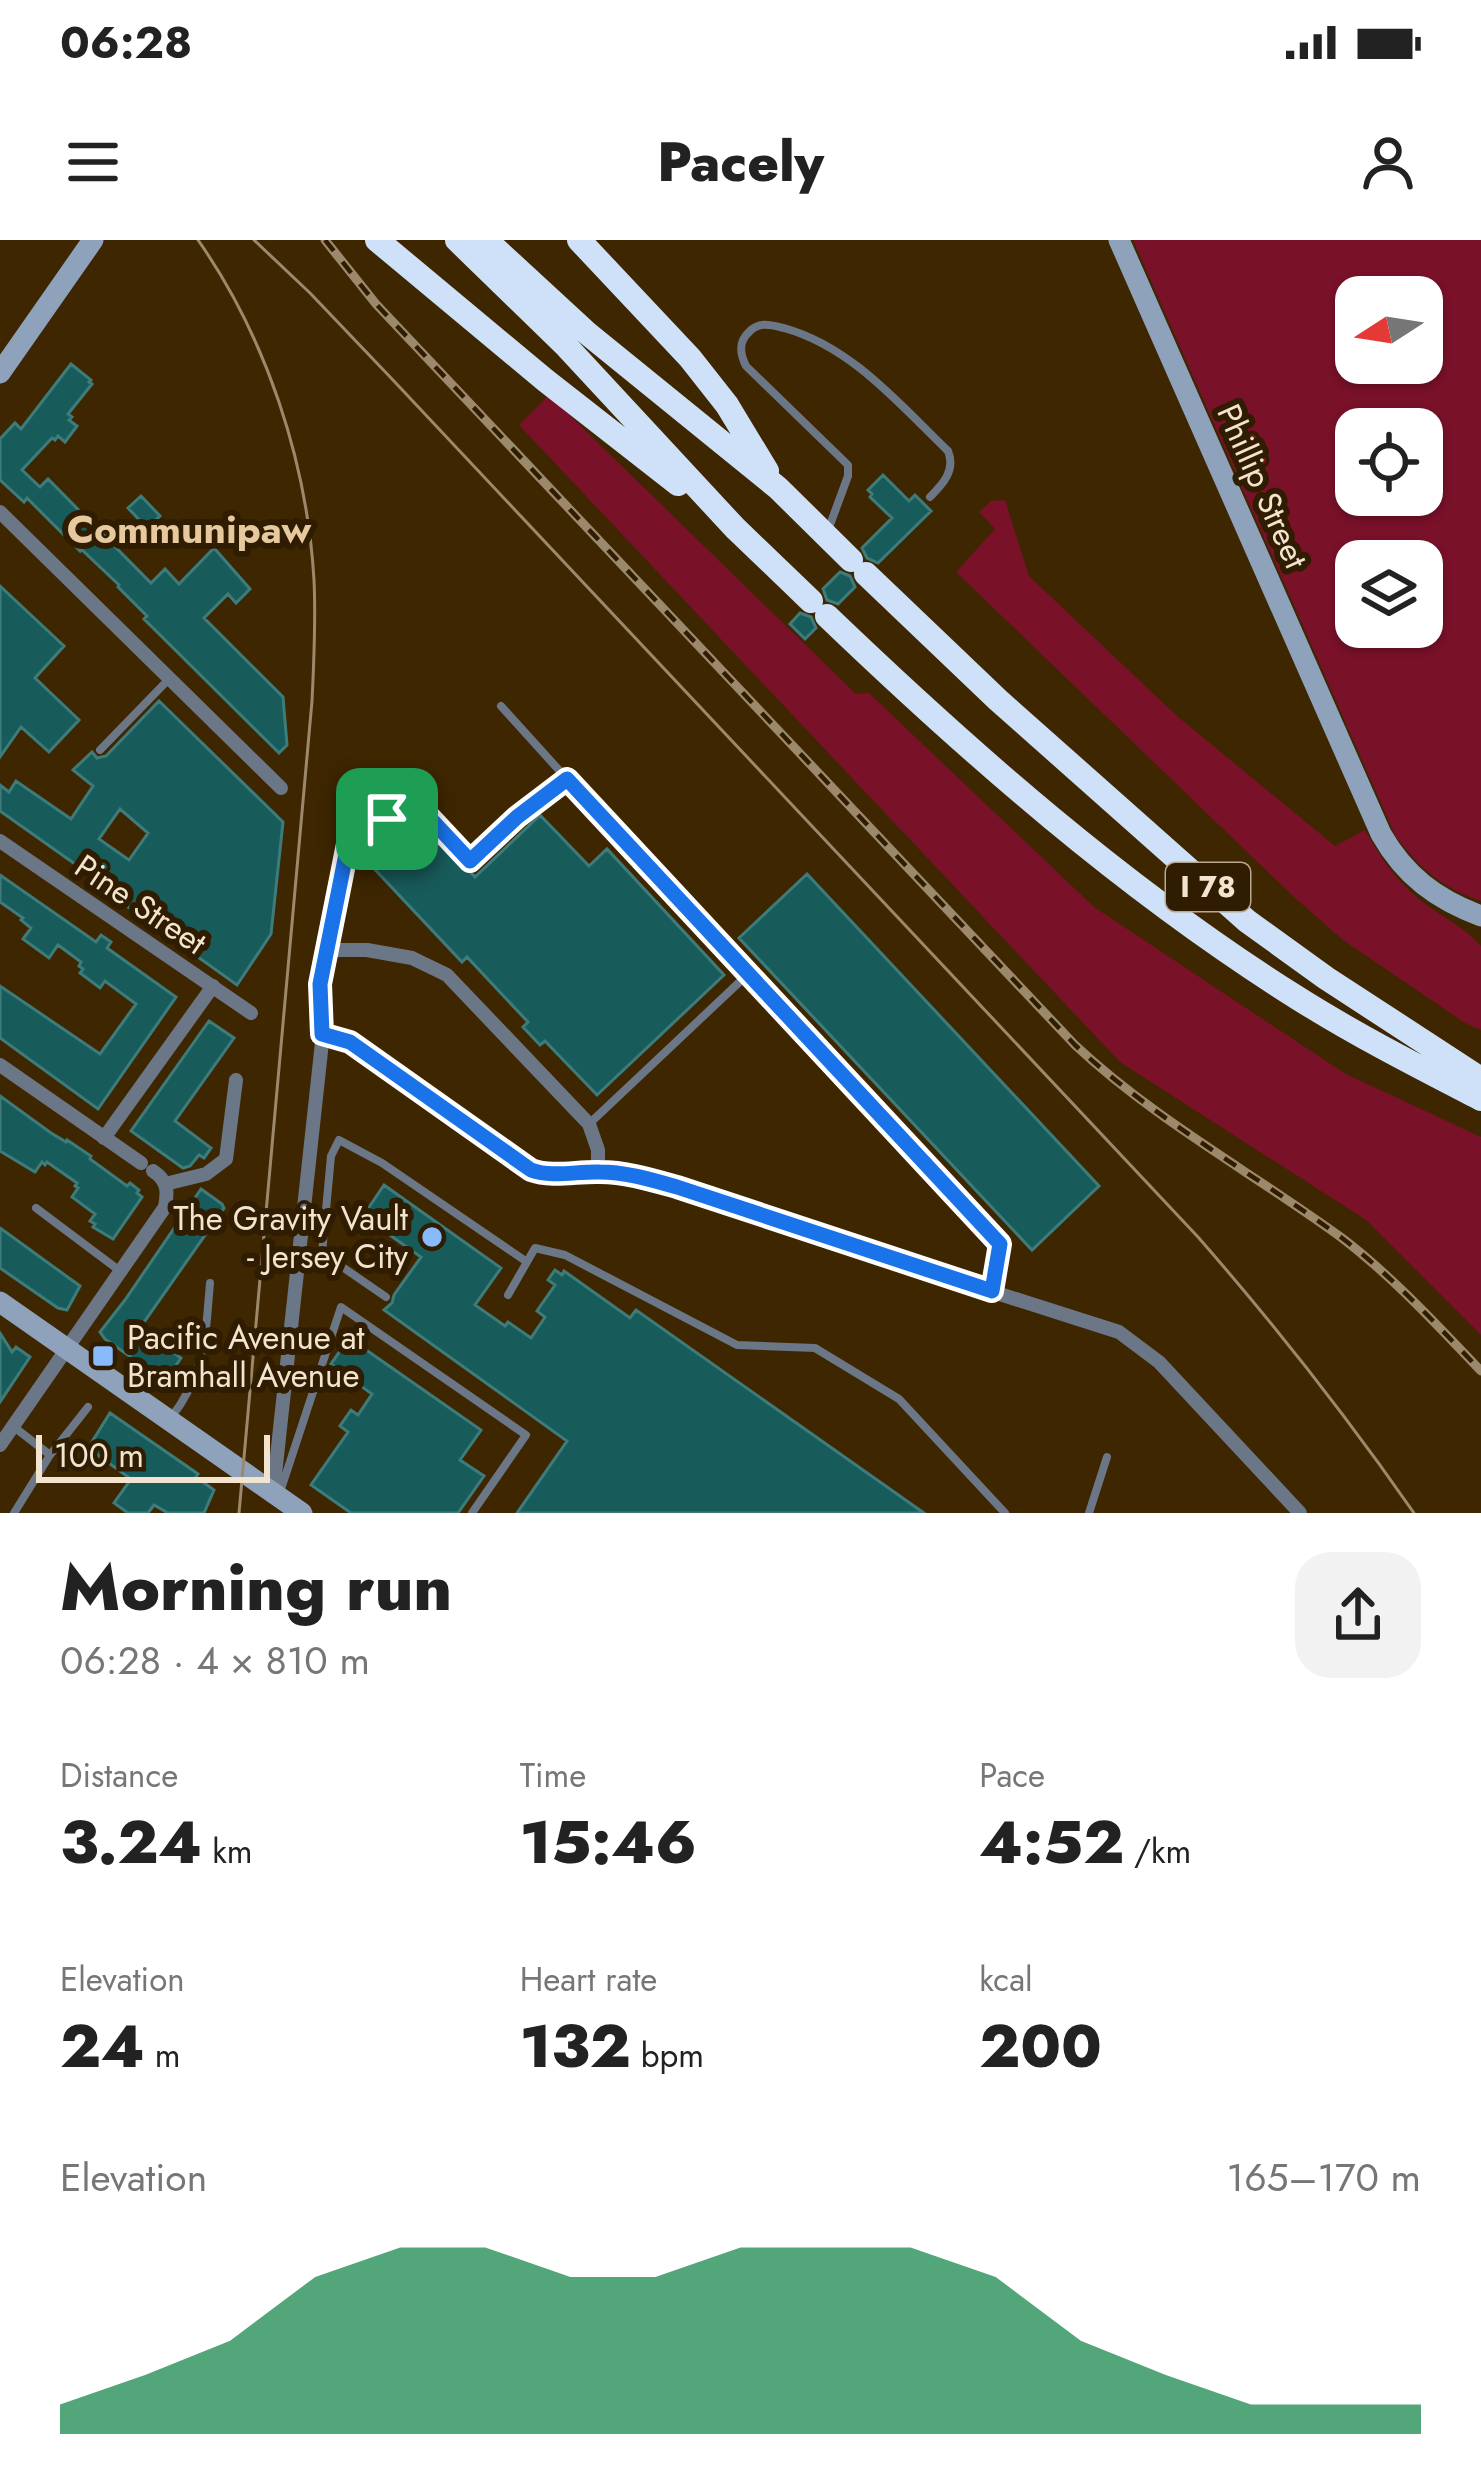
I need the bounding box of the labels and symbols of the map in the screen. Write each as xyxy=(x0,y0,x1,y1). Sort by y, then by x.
north arrow xyxy=(1335,276,1443,384)
street label: Phillip Street xyxy=(1205,397,1320,576)
district label: Communipaw xyxy=(67,501,312,558)
pin xyxy=(336,768,438,870)
street label: Pine Street xyxy=(66,843,216,966)
road number: I 78 xyxy=(1166,863,1250,911)
place label: The Gravity Vault - Jersey City xyxy=(173,1195,408,1280)
marker: The Gravity Vault - Jersey City xyxy=(419,1224,445,1250)
place label: Pacific Avenue at Bramhall Avenue xyxy=(127,1314,365,1399)
marker: Pacific Avenue at Bramhall Avenue xyxy=(90,1343,116,1369)
scale bar xyxy=(36,1429,270,1482)

